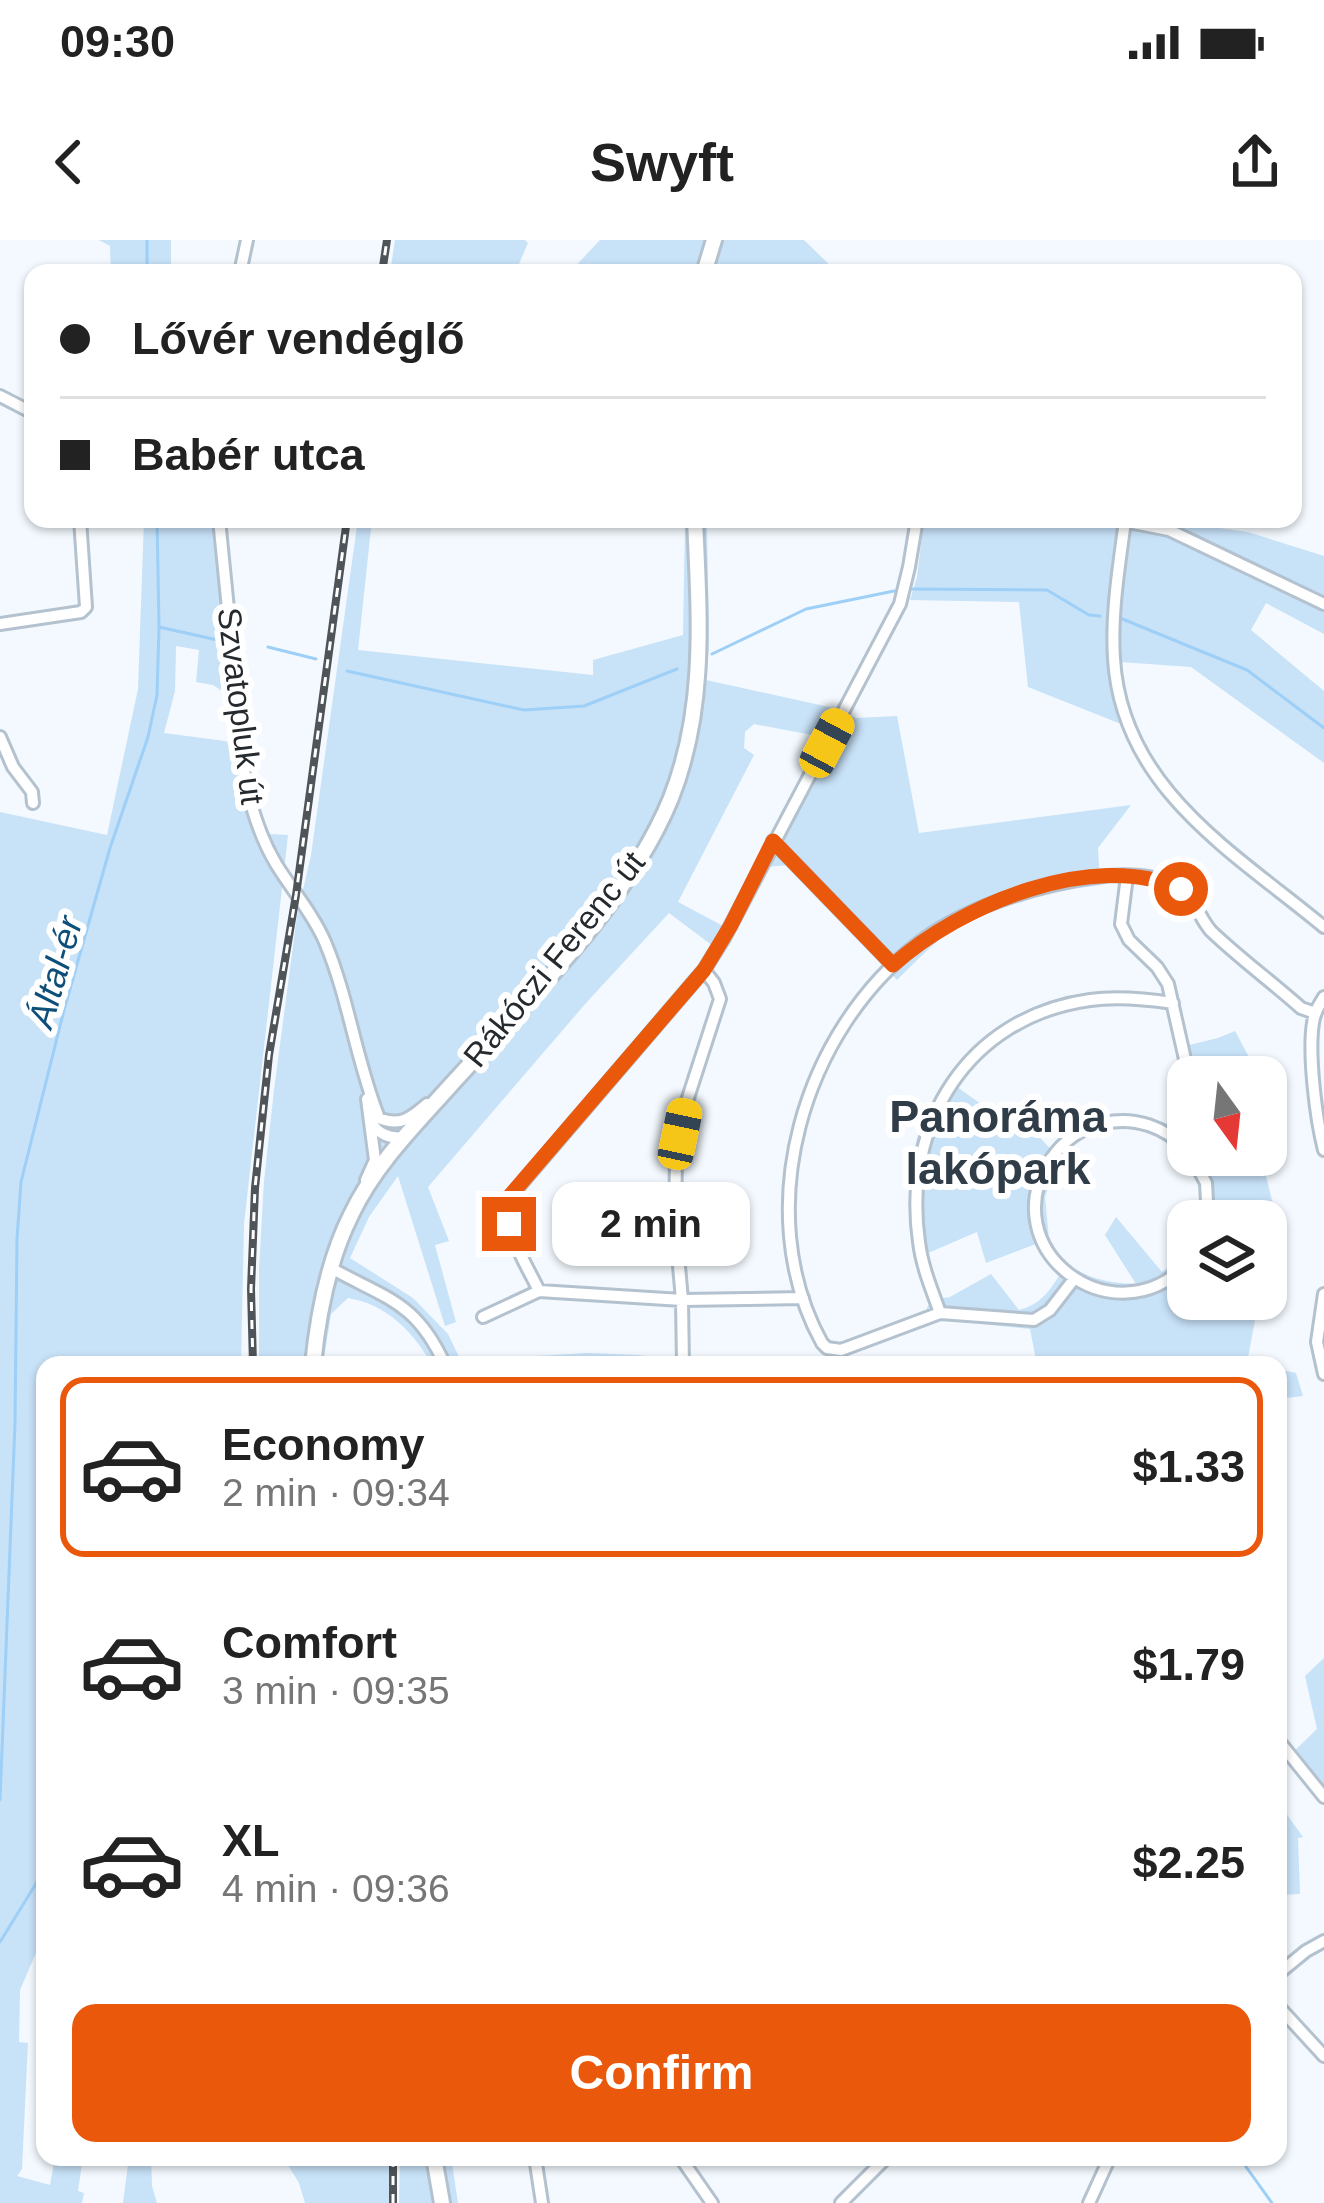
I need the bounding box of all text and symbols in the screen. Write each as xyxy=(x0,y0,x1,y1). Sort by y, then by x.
text: 09:30 xyxy=(60,16,175,67)
icon: back xyxy=(36,129,102,195)
icon: share xyxy=(1222,129,1288,195)
text: Swyft xyxy=(590,132,734,192)
text: Lővér vendéglő xyxy=(132,313,465,364)
text: Babér utca xyxy=(132,429,365,480)
street label: Szvatopluk út xyxy=(211,605,271,807)
car xyxy=(794,703,860,783)
street label: Rákóczi Ferenc út xyxy=(456,844,652,1074)
route start xyxy=(1154,862,1208,916)
water label: Által-ér xyxy=(19,910,91,1034)
north arrow xyxy=(1167,1056,1287,1176)
map controls xyxy=(1167,1056,1287,1320)
district label: Panoráma lakópark xyxy=(889,1091,1108,1194)
car xyxy=(655,1095,705,1173)
callout: 2 min xyxy=(551,1182,749,1266)
route end xyxy=(482,1197,536,1251)
button: layers xyxy=(1167,1200,1287,1320)
text: 2 min xyxy=(600,1202,702,1245)
icon: car xyxy=(78,1413,186,1521)
text: Economy xyxy=(222,1419,425,1470)
text: $1.33 xyxy=(1132,1441,1245,1492)
text: 2 min · 09:34 xyxy=(222,1471,450,1514)
icon: car xyxy=(78,1611,186,1719)
text: Comfort xyxy=(222,1617,397,1668)
text: $1.79 xyxy=(1132,1639,1245,1690)
text: 3 min · 09:35 xyxy=(222,1669,450,1712)
icon: car xyxy=(78,1809,186,1917)
text: XL xyxy=(222,1815,280,1866)
text: $2.25 xyxy=(1132,1837,1245,1888)
text: 4 min · 09:36 xyxy=(222,1867,450,1910)
button: Confirm xyxy=(72,2004,1251,2142)

